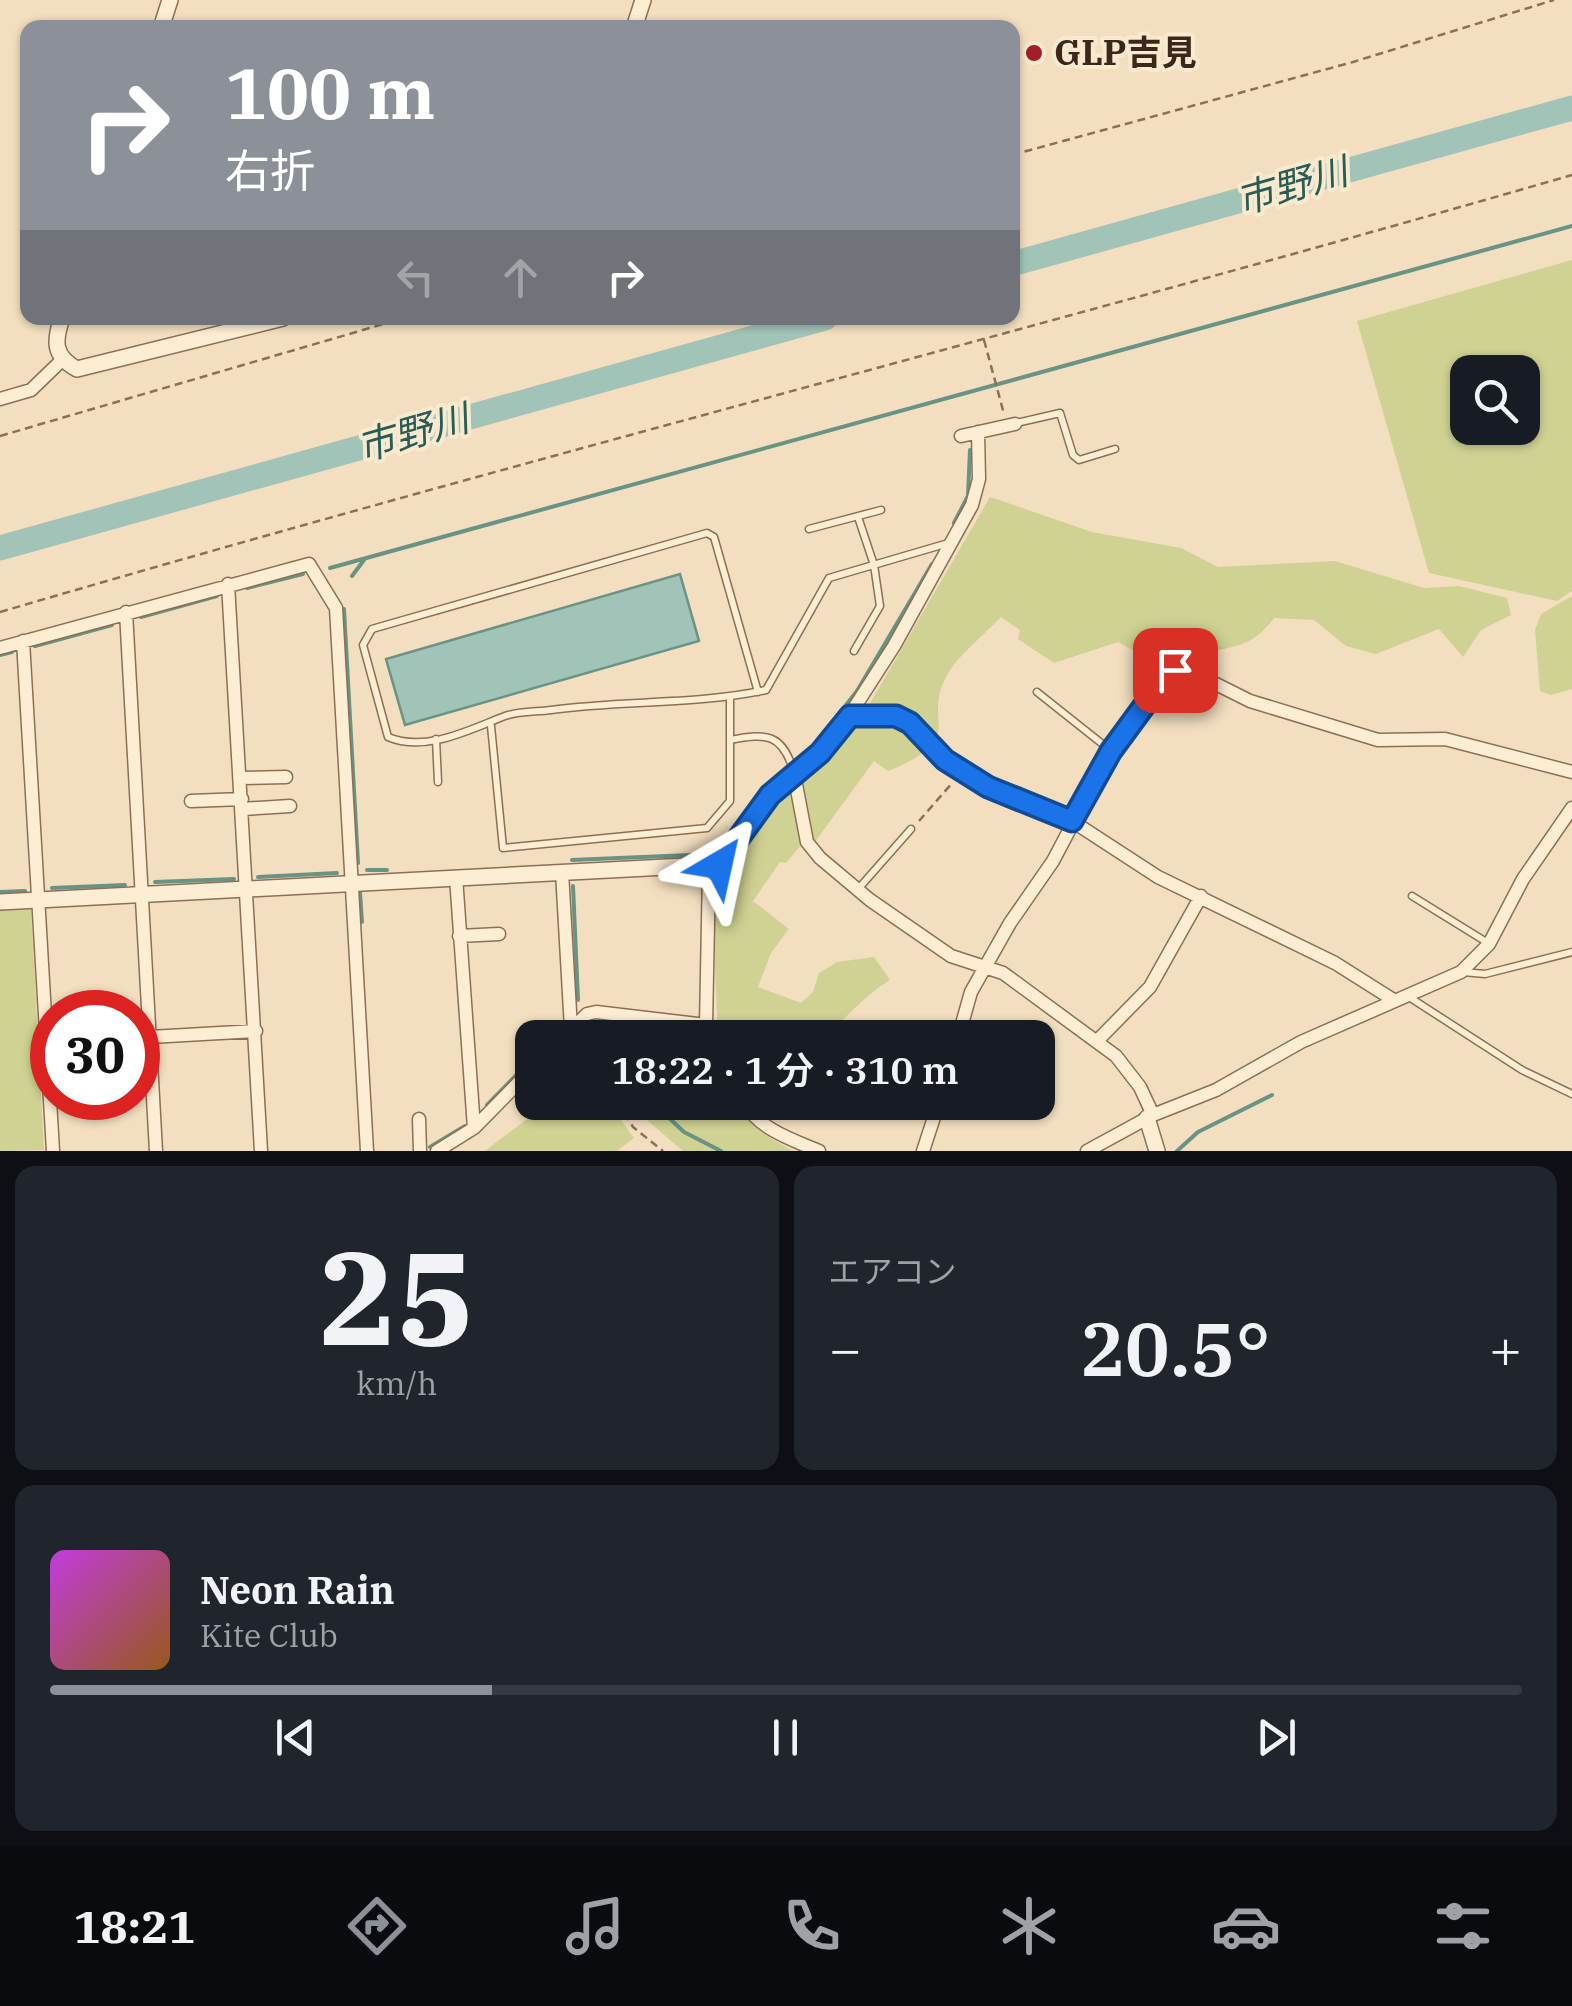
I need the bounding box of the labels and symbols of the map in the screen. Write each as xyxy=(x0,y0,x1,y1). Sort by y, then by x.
place label: GLP吉見 xyxy=(1054,29,1197,75)
marker: GLP吉見 xyxy=(1023,42,1045,64)
water label: 市野川 xyxy=(1230,144,1357,224)
water label: 市野川 xyxy=(351,391,478,471)
pin xyxy=(1133,628,1218,713)
position arrow xyxy=(667,813,771,917)
speed limit sign: 30 xyxy=(30,990,160,1120)

